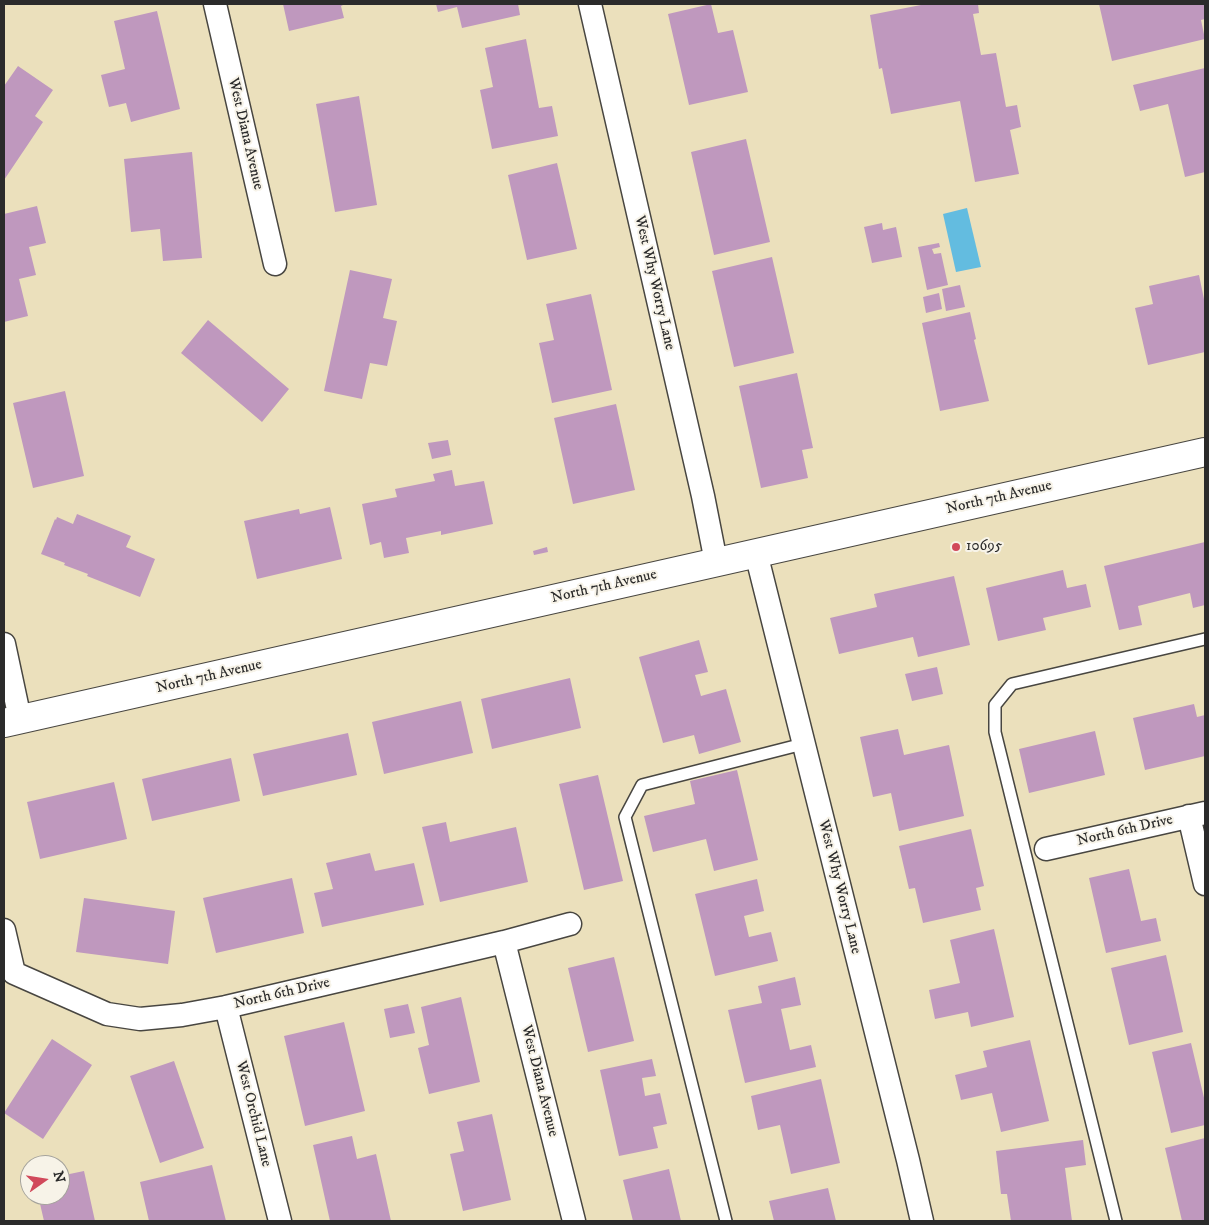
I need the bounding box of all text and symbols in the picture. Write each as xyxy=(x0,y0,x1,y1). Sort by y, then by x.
street label: West Diana Avenue xyxy=(223,76,267,192)
street label: West Why Worry Lane xyxy=(630,214,678,352)
street label: North 7th Avenue xyxy=(944,477,1054,519)
place label: 10695 xyxy=(966,538,1002,556)
marker: 10695 xyxy=(950,541,962,553)
street label: North 7th Avenue xyxy=(549,566,659,608)
street label: North 7th Avenue xyxy=(154,656,264,698)
street label: North 6th Drive xyxy=(1075,811,1175,851)
street label: West Why Worry Lane xyxy=(814,818,864,956)
street label: North 6th Drive xyxy=(232,974,332,1014)
street label: West Diana Avenue xyxy=(516,1023,562,1139)
street label: West Orchid Lane xyxy=(231,1059,275,1169)
north arrow xyxy=(20,1155,70,1205)
text: N xyxy=(49,1169,69,1184)

